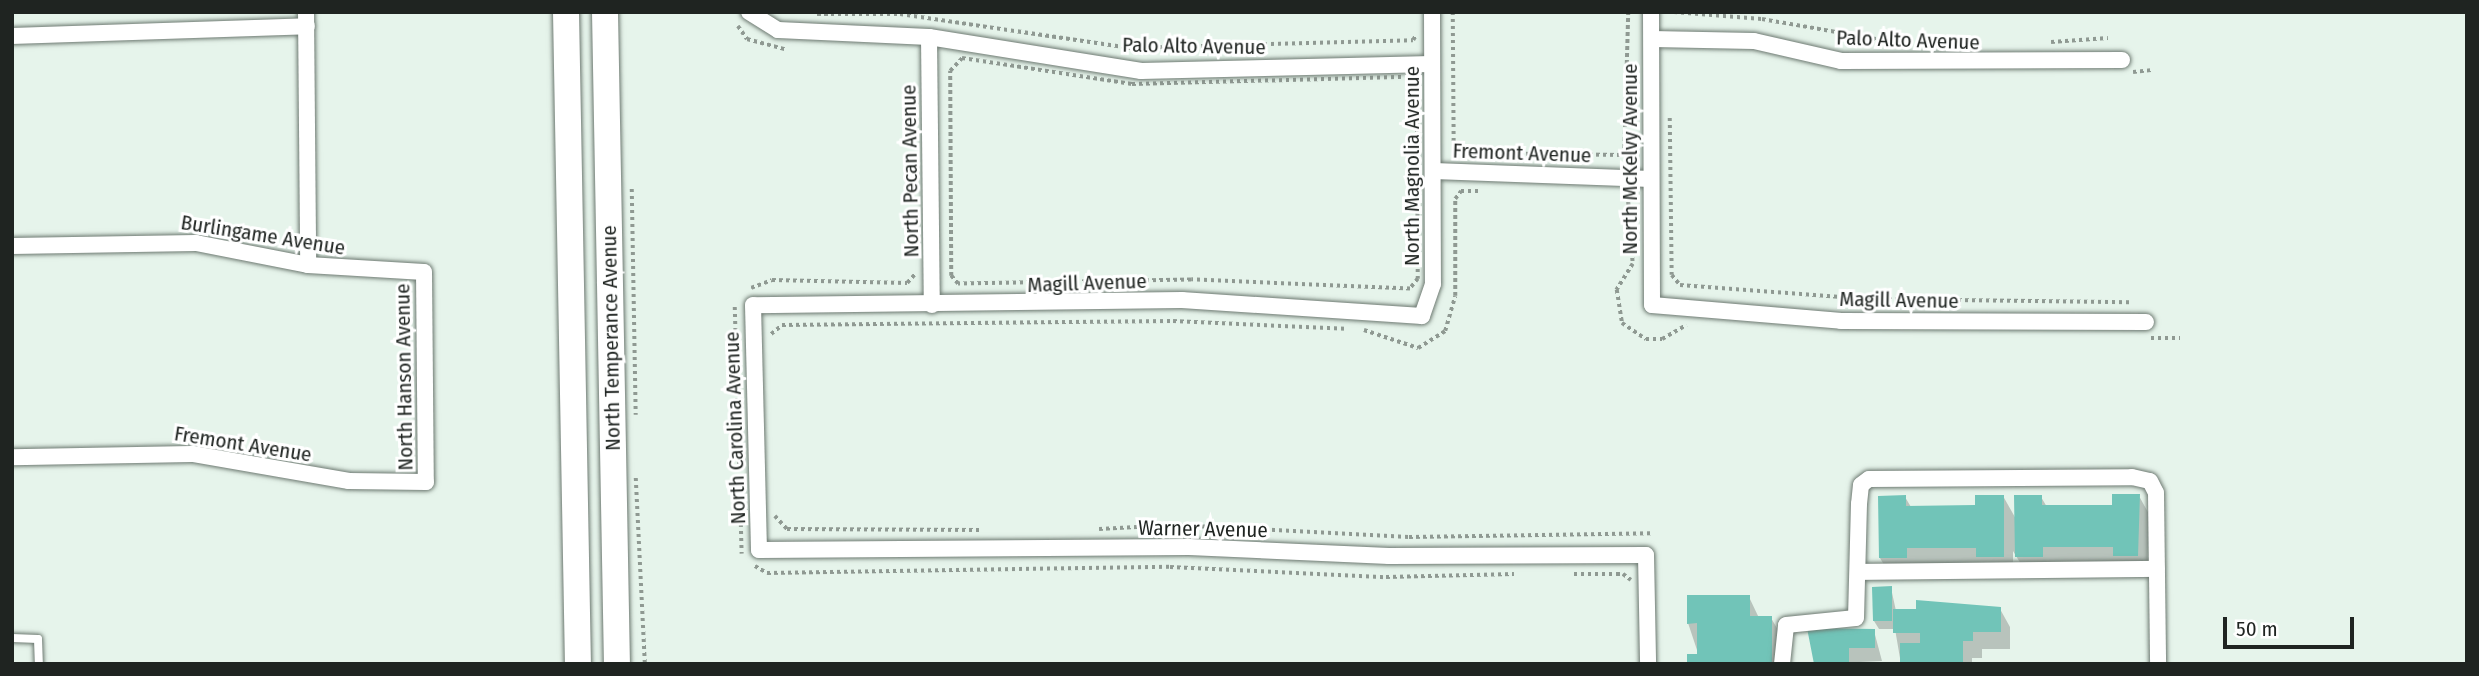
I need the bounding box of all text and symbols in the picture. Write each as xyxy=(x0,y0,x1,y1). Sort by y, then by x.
street label: Palo Alto Avenue xyxy=(1836,25,1980,55)
street label: Palo Alto Avenue xyxy=(1122,32,1266,60)
street label: North McKelvy Avenue xyxy=(1617,63,1643,255)
street label: North Magnolia Avenue xyxy=(1399,66,1425,266)
street label: North Pecan Avenue xyxy=(896,84,924,258)
street label: Fremont Avenue xyxy=(1452,138,1592,168)
street label: Burlingame Avenue xyxy=(179,210,347,260)
street label: North Temperance Avenue xyxy=(596,225,626,451)
street label: Magill Avenue xyxy=(1027,268,1147,298)
street label: North Hanson Avenue xyxy=(390,283,418,471)
street label: Magill Avenue xyxy=(1839,286,1959,314)
street label: North Carolina Avenue xyxy=(719,331,751,525)
street label: Fremont Avenue xyxy=(173,421,313,467)
street label: Warner Avenue xyxy=(1138,515,1268,543)
scale bar xyxy=(2227,602,2358,646)
text: 50 m xyxy=(2236,616,2278,642)

